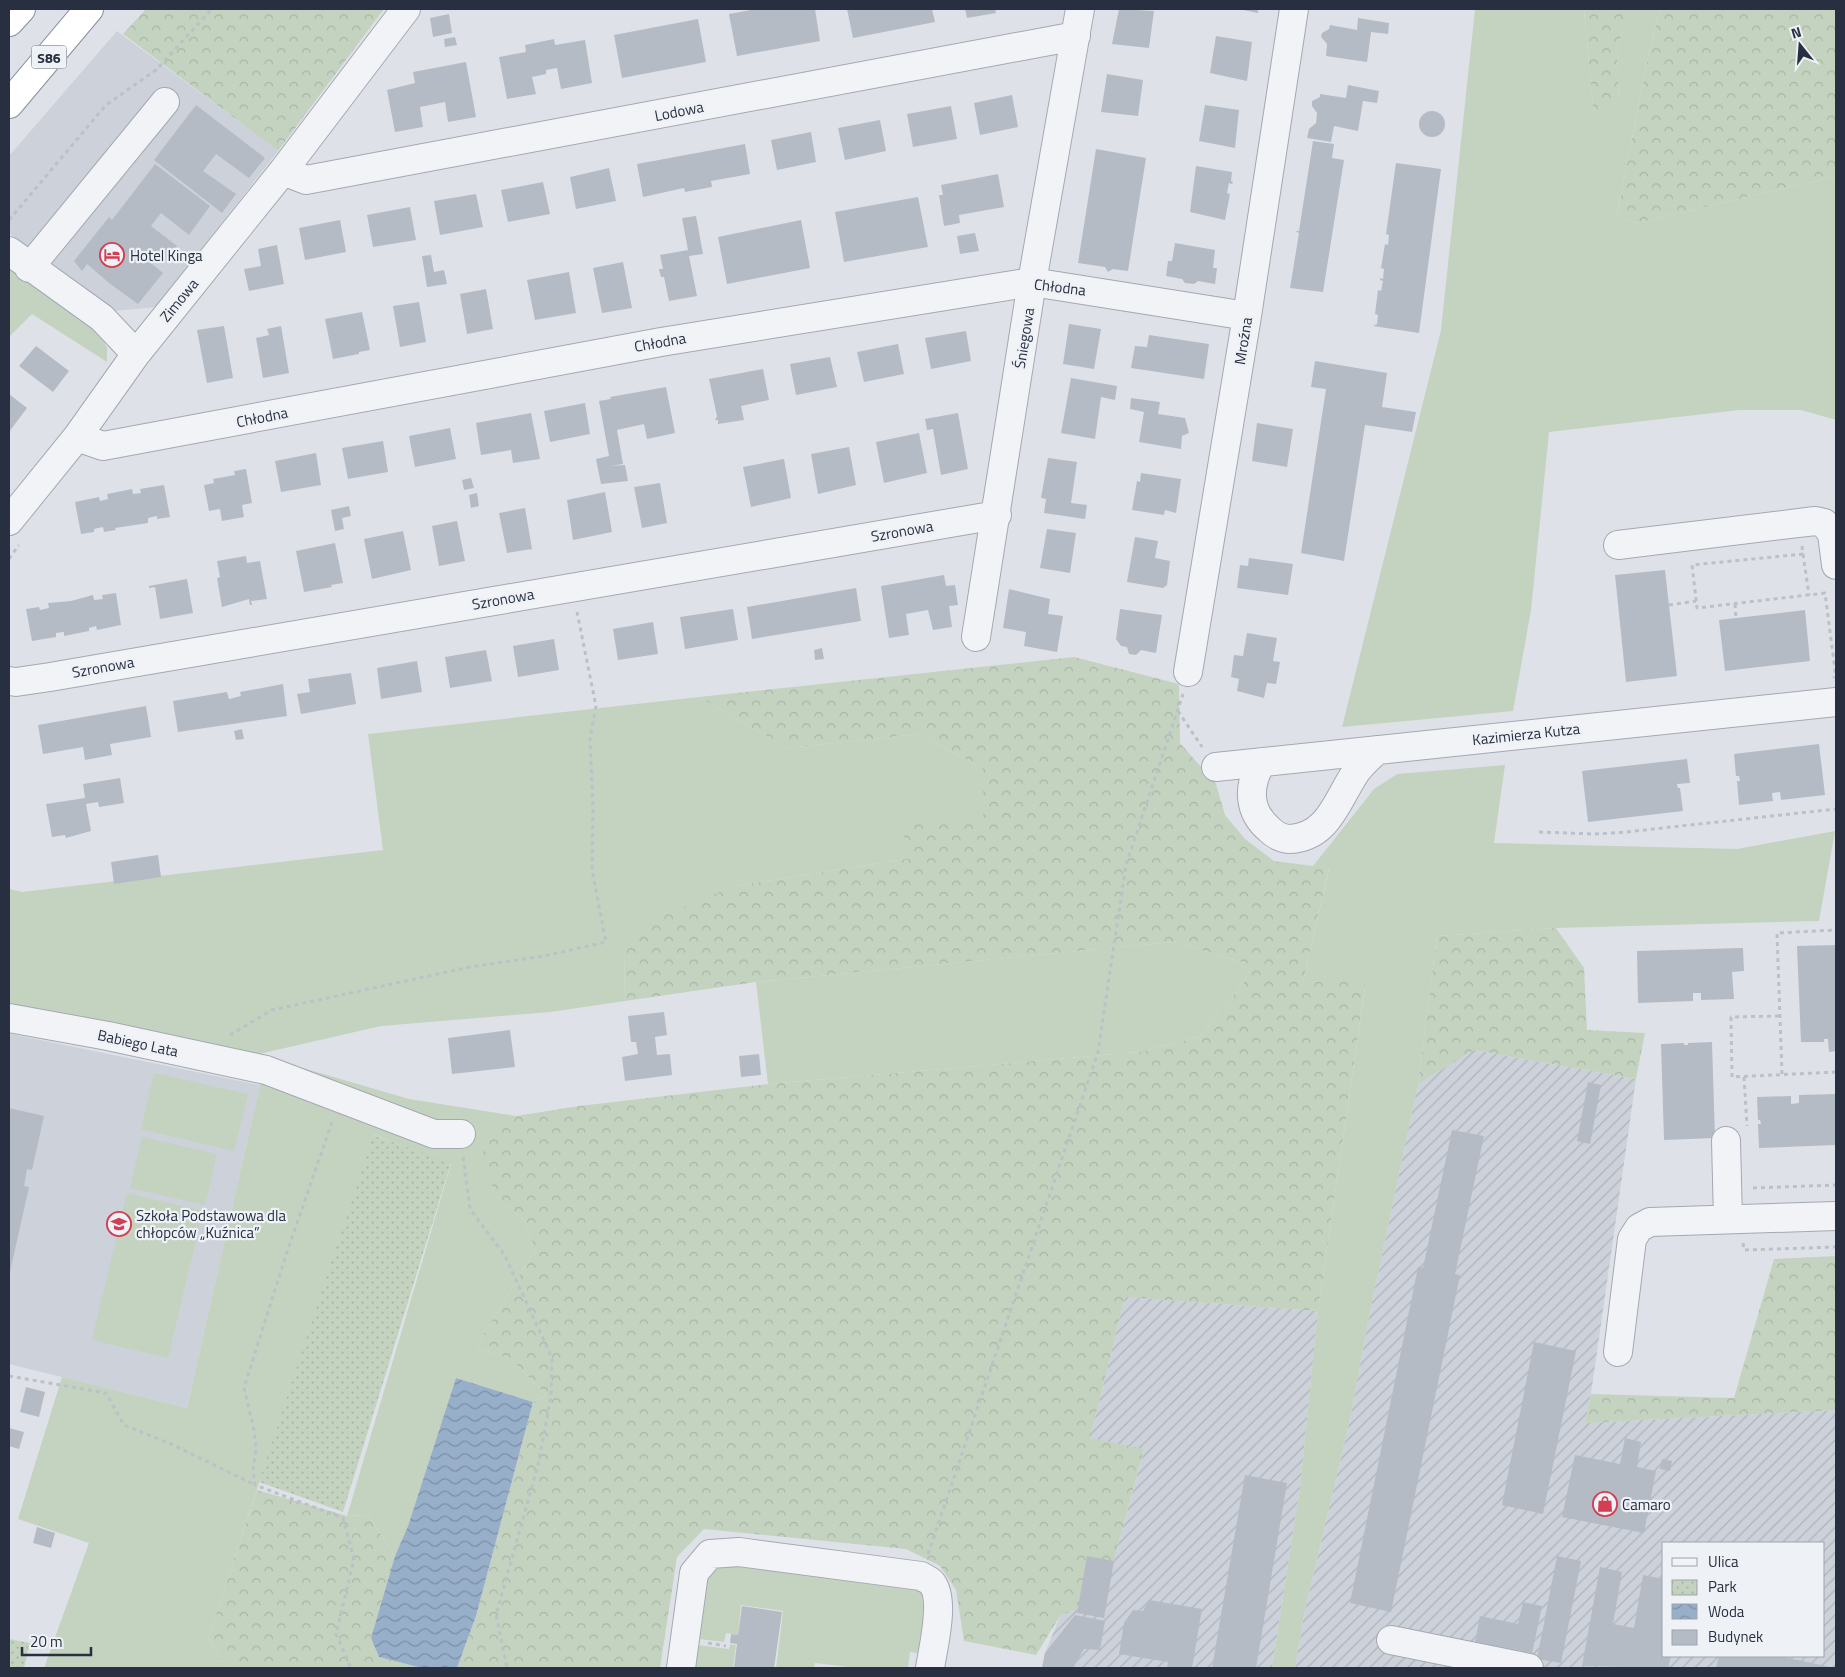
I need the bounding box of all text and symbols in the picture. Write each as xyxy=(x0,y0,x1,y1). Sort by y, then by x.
north arrow xyxy=(1775,20,1825,70)
text: N xyxy=(1788,21,1804,44)
road number: S86 xyxy=(32,46,66,68)
street label: Lodowa xyxy=(652,95,706,127)
hotel icon: Hotel Kinga xyxy=(99,242,125,268)
place label: Hotel Kinga xyxy=(130,244,203,267)
street label: Chłodna xyxy=(1033,272,1088,302)
street label: Zimowa xyxy=(154,273,204,327)
street label: Śniegowa xyxy=(1008,305,1040,370)
street label: Mroźna xyxy=(1228,315,1258,366)
street label: Chłodna xyxy=(632,326,688,358)
street label: Chłodna xyxy=(234,401,290,433)
street label: Szronowa xyxy=(869,514,935,548)
street label: Szronowa xyxy=(470,582,536,616)
street label: Szronowa xyxy=(70,650,136,684)
street label: Kazimierza Kutza xyxy=(1471,717,1582,751)
street label: Babiego Lata xyxy=(96,1023,181,1063)
place label: Szkoła Podstawowa dla chłopców „Kuźnica” xyxy=(136,1204,287,1244)
school or university icon: Szkoła Podstawowa dla chłopców „Kuźnica” xyxy=(106,1211,132,1237)
shop icon: Camaro xyxy=(1592,1491,1618,1517)
place label: Camaro xyxy=(1622,1493,1671,1516)
legend xyxy=(1662,1542,1825,1657)
text: Ulica xyxy=(1708,1550,1739,1573)
text: Park xyxy=(1708,1575,1737,1598)
text: Woda xyxy=(1708,1600,1745,1623)
scale bar xyxy=(22,1624,91,1656)
text: Budynek xyxy=(1708,1625,1763,1648)
text: 20 m xyxy=(30,1630,63,1653)

